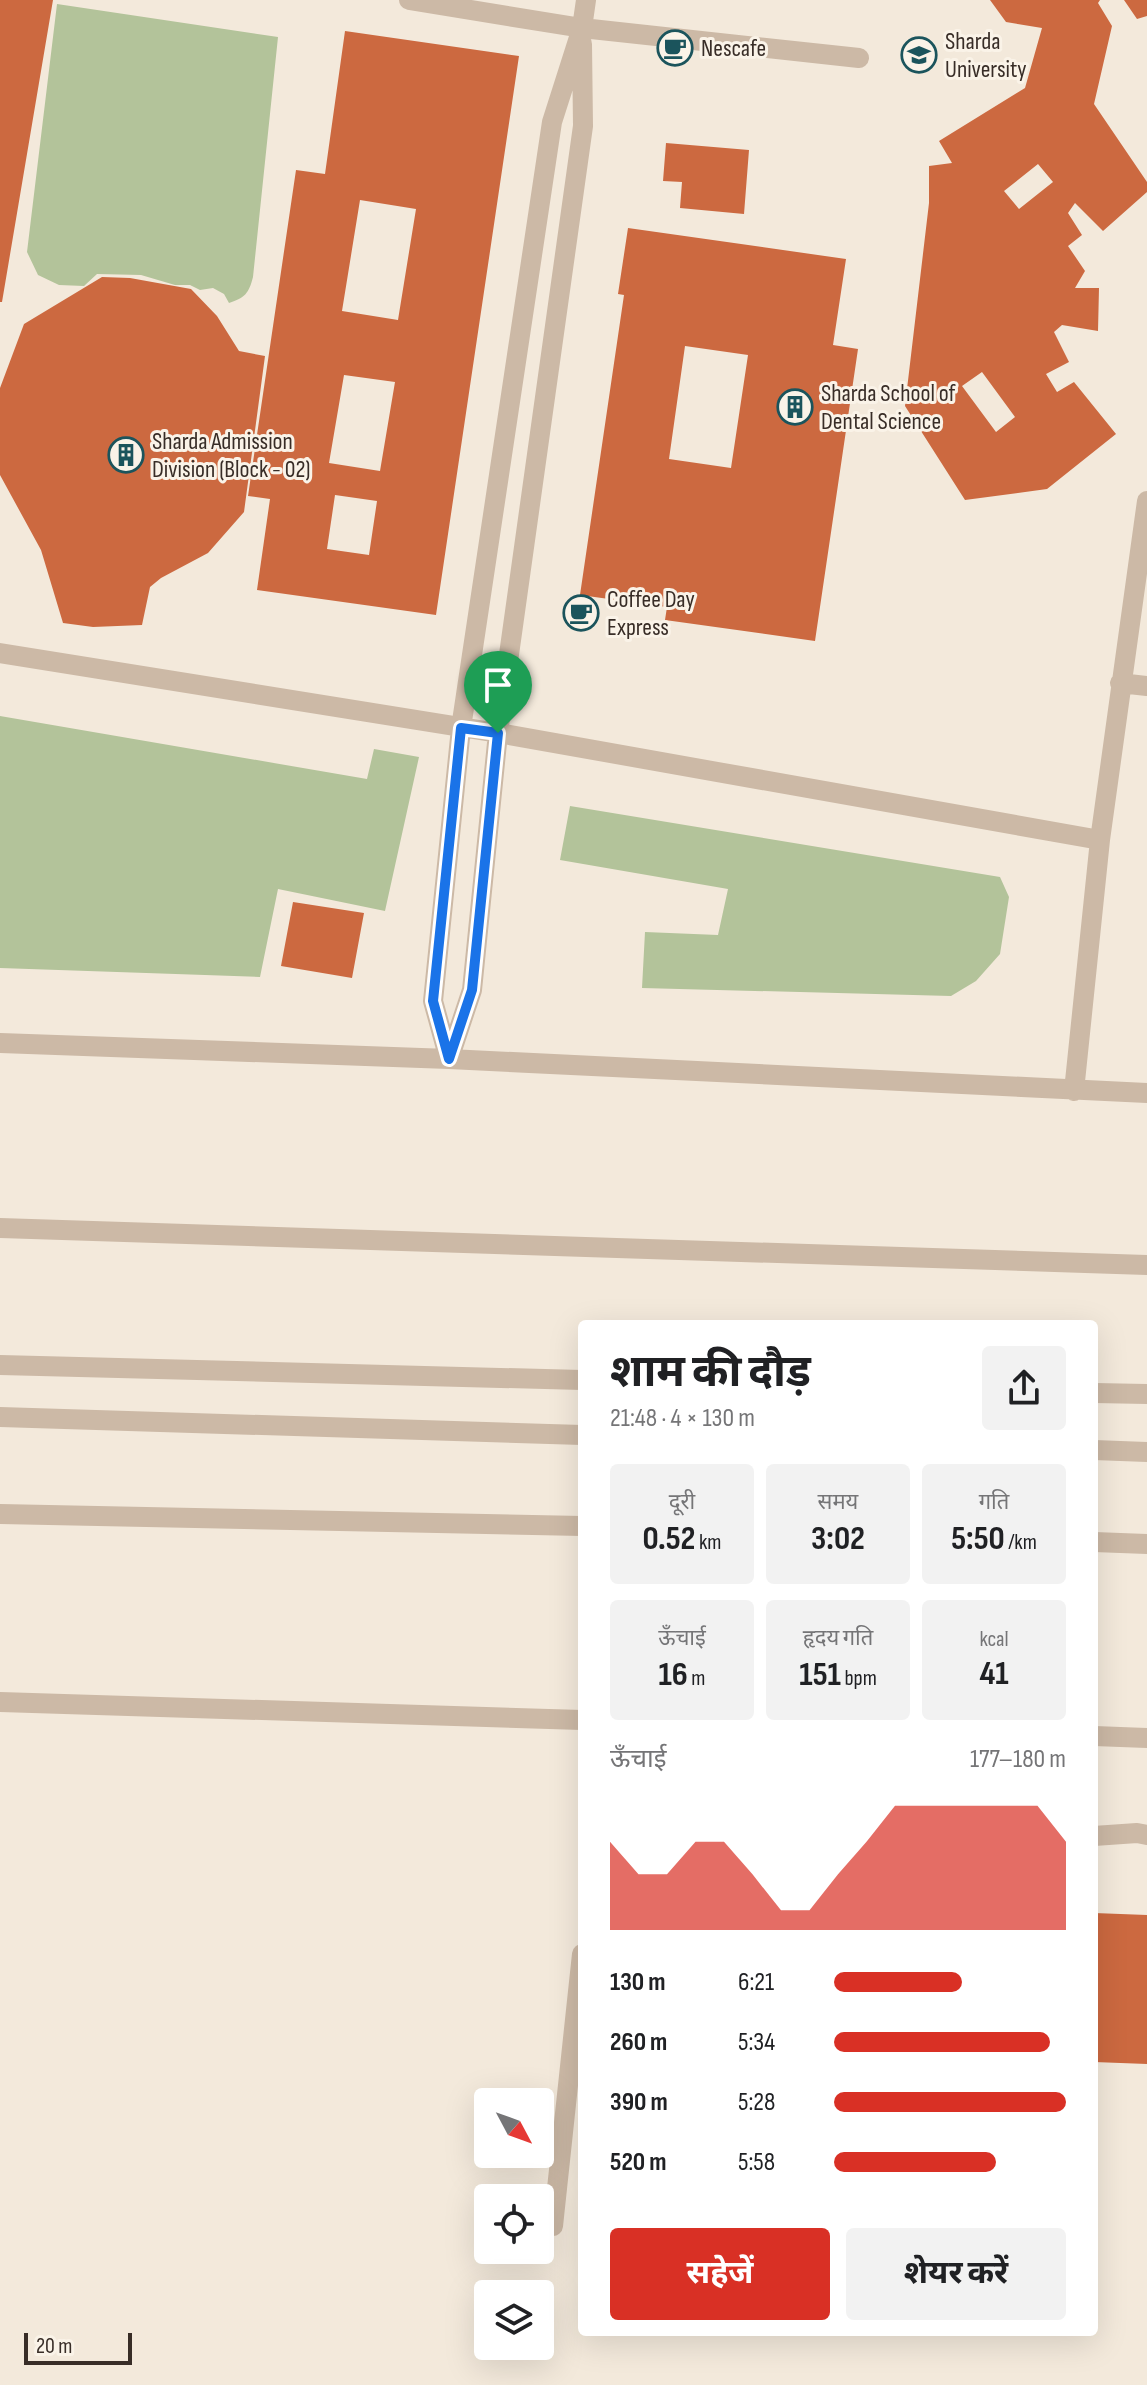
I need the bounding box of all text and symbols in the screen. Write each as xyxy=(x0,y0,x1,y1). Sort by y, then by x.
place label: Sharda University xyxy=(945,27,1027,84)
cafe icon: Nescafe xyxy=(656,29,694,67)
place label: Nescafe xyxy=(701,34,766,63)
school or university icon: Sharda University xyxy=(900,36,938,74)
place label: Sharda School of Dental Science xyxy=(821,379,957,436)
building icon: Sharda School of Dental Science xyxy=(776,388,814,426)
place label: Sharda Admission Division (Block - 02) xyxy=(152,427,310,484)
building icon: Sharda Admission Division (Block - 02) xyxy=(107,436,145,474)
place label: Coffee Day Express xyxy=(607,585,695,642)
cafe icon: Coffee Day Express xyxy=(562,594,600,632)
pin xyxy=(464,651,532,733)
icon: arrive xyxy=(476,663,520,707)
text: शाम की दौड़ xyxy=(610,1346,811,1399)
button: share xyxy=(982,1346,1066,1430)
text: 21:48 · 4 × 130 m xyxy=(610,1403,755,1434)
text: दूरी xyxy=(669,1489,695,1516)
text: समय xyxy=(818,1489,858,1516)
text: गति xyxy=(979,1489,1009,1516)
text: 0.52 xyxy=(642,1518,695,1559)
text: 3:02 xyxy=(811,1518,865,1559)
text: 5:50 xyxy=(951,1518,1005,1559)
text: km xyxy=(695,1529,722,1556)
text: /km xyxy=(1005,1529,1037,1556)
text: ऊँचाई xyxy=(658,1625,706,1652)
text: हृदय गति xyxy=(803,1625,873,1652)
text: kcal xyxy=(979,1626,1009,1653)
text: 41 xyxy=(979,1653,1009,1694)
text: 16 xyxy=(659,1654,688,1695)
text: 151 xyxy=(799,1654,841,1695)
text: m xyxy=(688,1665,705,1692)
text: bpm xyxy=(841,1665,877,1692)
text: ऊँचाई xyxy=(610,1744,666,1775)
text: 177–180 m xyxy=(970,1744,1066,1775)
text: 130 m xyxy=(610,1967,666,1998)
text: 6:21 xyxy=(738,1967,774,1998)
text: 260 m xyxy=(610,2027,667,2058)
text: 5:34 xyxy=(738,2027,775,2058)
text: 390 m xyxy=(610,2087,668,2118)
text: 5:28 xyxy=(738,2087,775,2118)
north arrow xyxy=(474,2088,554,2168)
map controls xyxy=(474,2088,554,2360)
text: 520 m xyxy=(610,2147,666,2178)
text: 5:58 xyxy=(738,2147,775,2178)
button: locate xyxy=(474,2184,554,2264)
button: सहेजें xyxy=(610,2228,830,2320)
button: शेयर करें xyxy=(846,2228,1066,2320)
button: layers xyxy=(474,2280,554,2360)
scale bar xyxy=(24,2329,132,2365)
text: 20 m xyxy=(36,2333,73,2360)

